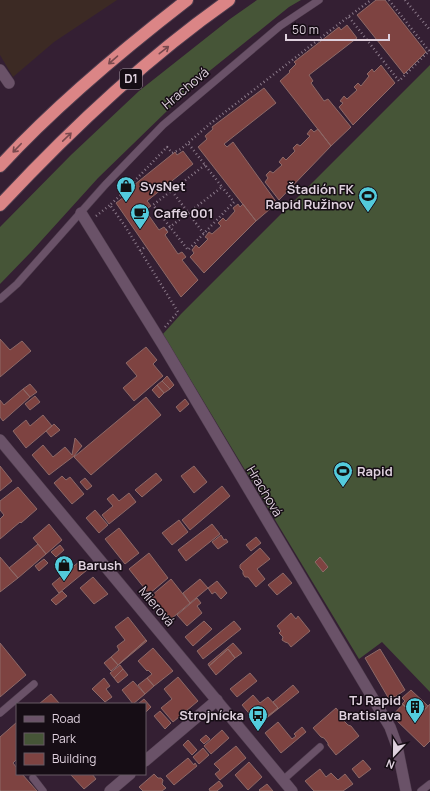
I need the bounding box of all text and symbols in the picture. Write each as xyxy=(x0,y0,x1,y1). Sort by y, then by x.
scale bar xyxy=(286,16,389,42)
text: 50 m xyxy=(292,21,319,38)
one-way arrow xyxy=(158,46,169,55)
one-way arrow xyxy=(108,55,118,65)
street label: Hrachová xyxy=(158,63,212,113)
road number: D1 xyxy=(120,69,142,89)
one-way arrow xyxy=(62,132,72,142)
one-way arrow xyxy=(12,143,22,153)
shop icon: SysNet xyxy=(115,175,137,203)
place label: SysNet xyxy=(140,177,186,195)
place label: Štadión FK Rapid Ružinov xyxy=(265,180,355,213)
sports icon: Štadión FK Rapid Ružinov xyxy=(357,185,379,213)
cafe icon: Caffe 001 xyxy=(129,202,151,230)
place label: Caffe 001 xyxy=(154,204,213,222)
sports icon: Rapid xyxy=(332,460,354,488)
street label: Hrachová xyxy=(243,462,287,520)
place label: Rapid xyxy=(357,462,393,480)
shop icon: Barush xyxy=(53,554,75,582)
place label: Barush xyxy=(78,556,122,574)
street label: Mierová xyxy=(135,582,179,630)
place label: TJ Rapid Bratislava xyxy=(339,691,401,724)
building icon: TJ Rapid Bratislava xyxy=(404,696,426,724)
legend xyxy=(16,703,146,775)
bus stop icon: Strojnícka xyxy=(247,704,269,732)
place label: Strojnícka xyxy=(179,706,244,724)
text: Road xyxy=(52,710,80,727)
text: Park xyxy=(52,730,77,747)
north arrow xyxy=(374,735,414,775)
text: Building xyxy=(52,750,96,767)
text: N xyxy=(384,756,397,773)

